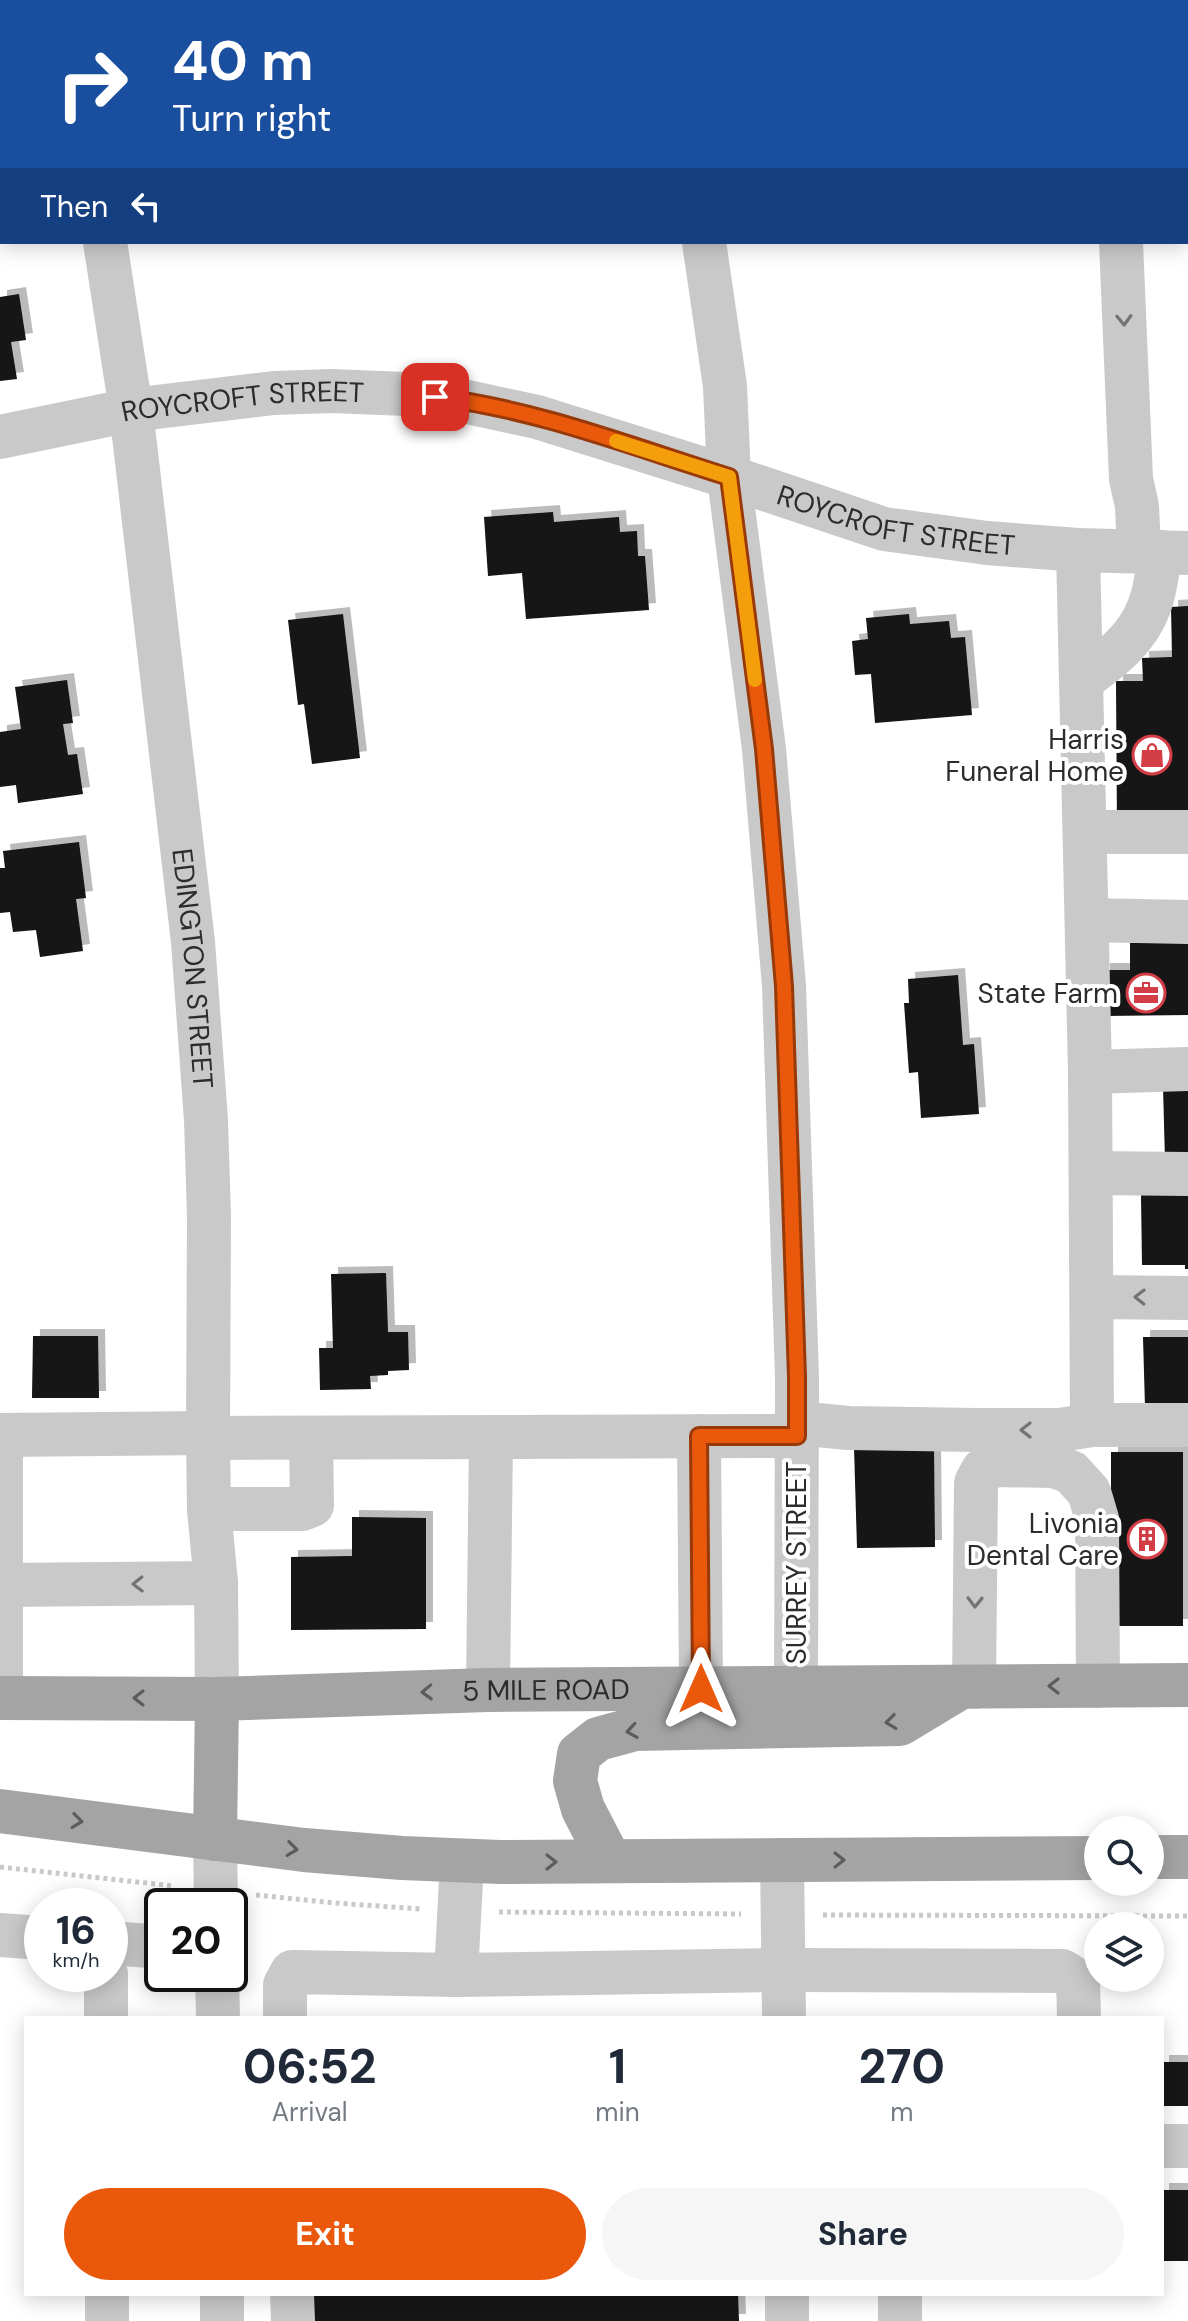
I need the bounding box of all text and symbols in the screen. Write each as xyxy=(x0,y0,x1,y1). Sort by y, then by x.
text: 40 m xyxy=(172,24,314,97)
icon: right xyxy=(40,32,144,136)
text: Turn right xyxy=(172,95,331,142)
icon: left xyxy=(124,184,168,228)
text: Then xyxy=(40,187,108,226)
one-way arrow xyxy=(1116,314,1133,327)
pin xyxy=(401,363,469,431)
street label: ROYCROFT STREET xyxy=(118,373,365,431)
icon: arrive xyxy=(413,375,457,419)
street label: ROYCROFT STREET xyxy=(772,476,1017,564)
place label: Harris Funeral Home xyxy=(945,721,1124,790)
shop icon: Harris Funeral Home xyxy=(1131,734,1173,776)
street label: EDINGTON STREET xyxy=(163,846,222,1090)
office icon: State Farm xyxy=(1125,972,1167,1014)
place label: State Farm xyxy=(977,975,1118,1012)
one-way arrow xyxy=(1133,1288,1146,1306)
one-way arrow xyxy=(1019,1421,1032,1439)
street label: SURREY STREET xyxy=(778,1462,815,1664)
place label: Livonia Dental Care xyxy=(967,1505,1119,1574)
building icon: Livonia Dental Care xyxy=(1126,1518,1168,1560)
one-way arrow xyxy=(131,1575,144,1592)
one-way arrow xyxy=(966,1596,983,1609)
position arrow xyxy=(659,1647,743,1731)
street label: 5 MILE ROAD xyxy=(462,1671,630,1710)
one-way arrow xyxy=(1047,1678,1060,1695)
one-way arrow xyxy=(420,1684,433,1701)
one-way arrow xyxy=(132,1690,145,1707)
one-way arrow xyxy=(885,1714,898,1731)
one-way arrow xyxy=(625,1722,639,1739)
one-way arrow xyxy=(70,1812,84,1829)
map controls xyxy=(1084,1816,1164,1992)
button: search xyxy=(1084,1816,1164,1896)
one-way arrow xyxy=(286,1840,299,1857)
one-way arrow xyxy=(833,1851,846,1869)
one-way arrow xyxy=(545,1853,558,1871)
speed limit sign: 20 xyxy=(144,1888,248,1992)
text: 16 xyxy=(56,1904,96,1956)
button: layers xyxy=(1084,1912,1164,1992)
text: km/h xyxy=(52,1947,100,1973)
text: 06:52 xyxy=(243,2035,376,2098)
text: 1 xyxy=(609,2035,626,2098)
text: 270 xyxy=(858,2035,945,2098)
text: Arrival xyxy=(272,2095,348,2129)
text: min xyxy=(595,2095,640,2129)
text: m xyxy=(890,2095,913,2129)
button: Exit xyxy=(64,2188,586,2280)
button: Share xyxy=(602,2188,1124,2280)

